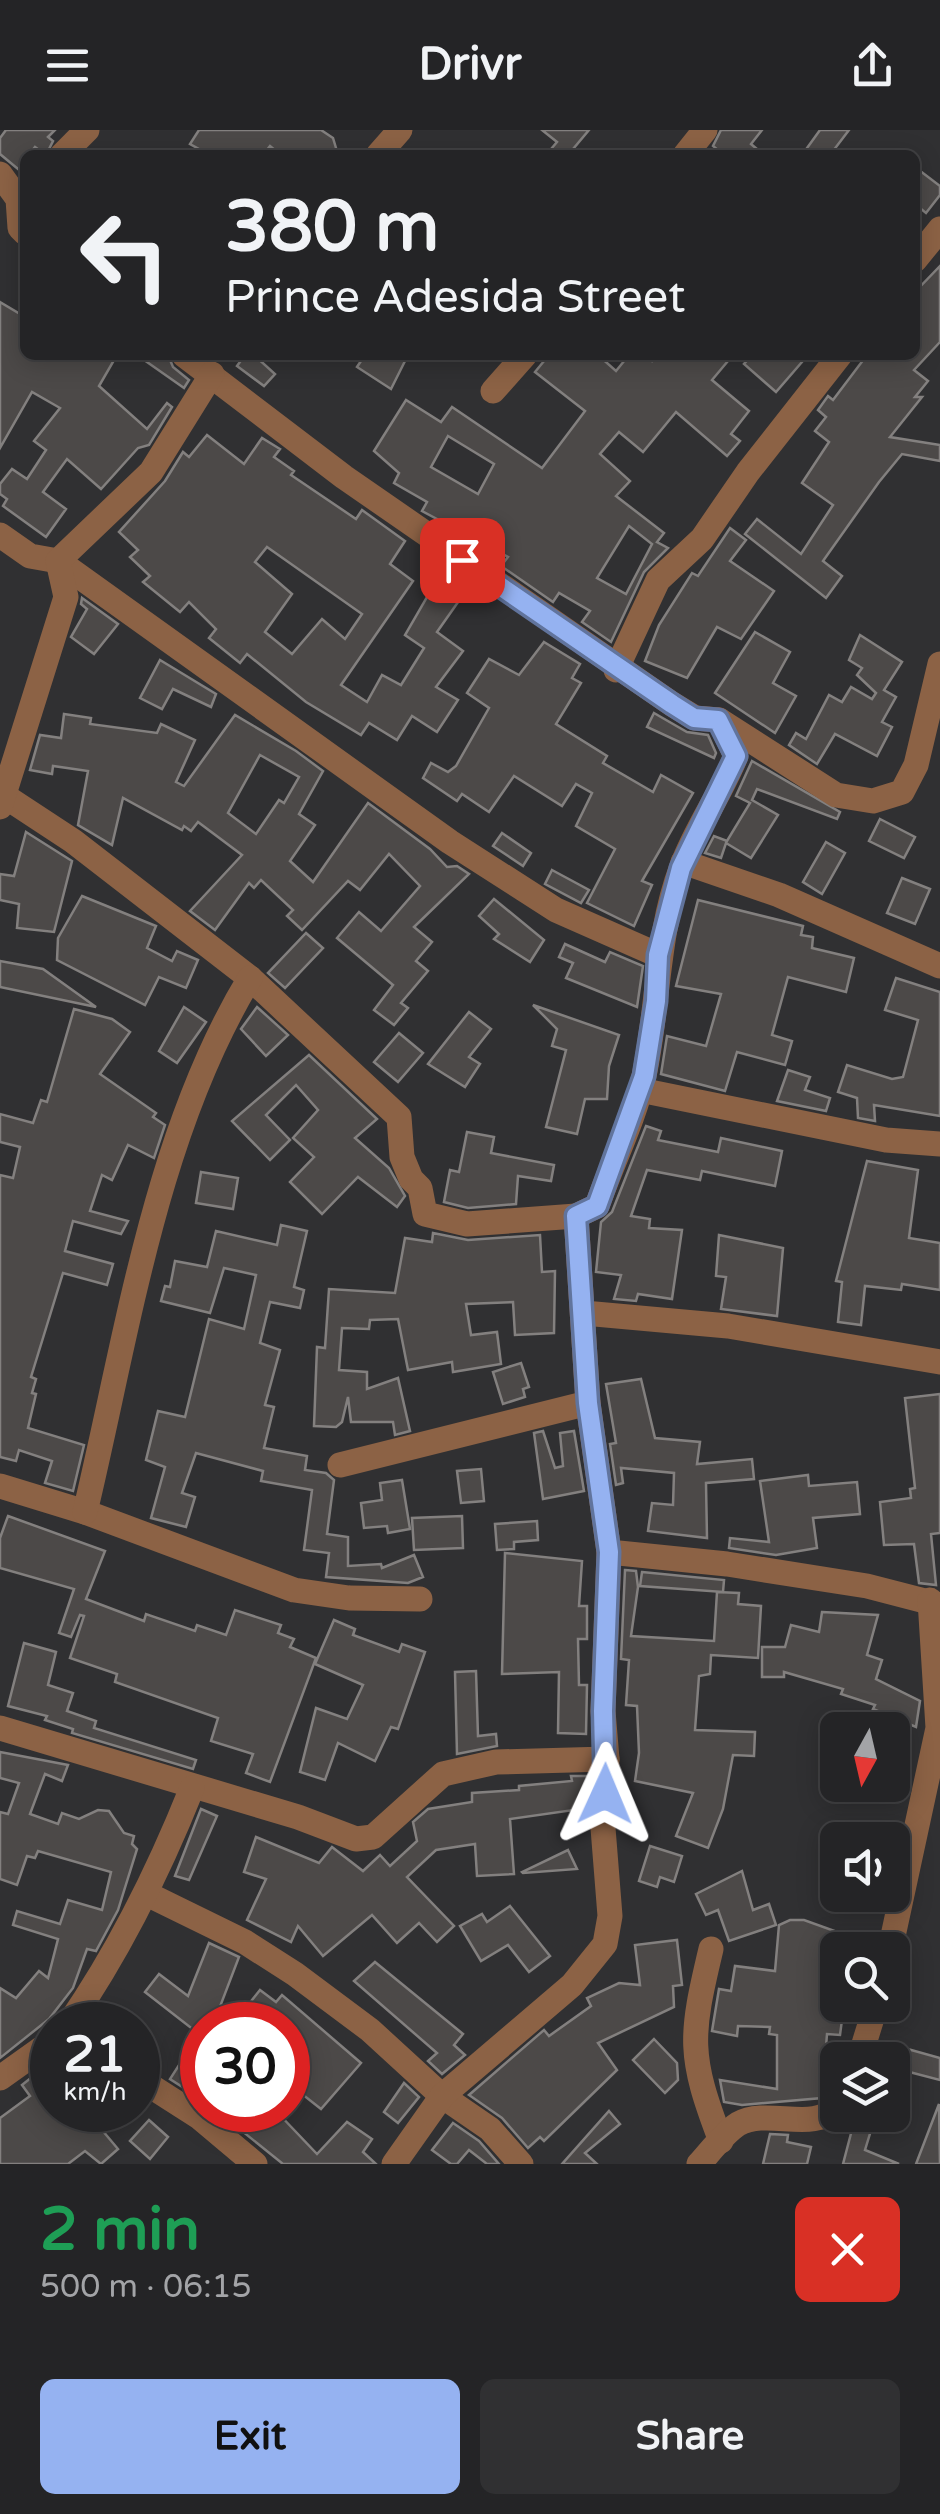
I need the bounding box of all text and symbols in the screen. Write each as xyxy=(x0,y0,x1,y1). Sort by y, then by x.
icon: menu xyxy=(40,38,95,93)
text: Drivr xyxy=(419,38,521,92)
icon: share xyxy=(845,38,900,93)
text: 380 m xyxy=(225,186,439,270)
icon: left xyxy=(60,190,190,320)
text: Prince Adesida Street xyxy=(225,271,685,325)
pin xyxy=(420,518,505,603)
icon: arrive xyxy=(435,533,490,588)
north arrow xyxy=(820,1712,910,1802)
map controls xyxy=(820,1712,910,2132)
position arrow xyxy=(553,1742,657,1846)
button: sound xyxy=(820,1822,910,1912)
button: search xyxy=(820,1932,910,2022)
speed limit sign: 30 xyxy=(180,2002,310,2132)
text: 21 xyxy=(64,2025,126,2085)
button: layers xyxy=(820,2042,910,2132)
text: km/h xyxy=(64,2077,126,2107)
text: 2 min xyxy=(40,2194,200,2266)
button: close xyxy=(795,2197,900,2302)
text: 500 m · 06:15 xyxy=(40,2268,252,2306)
button: Exit xyxy=(40,2379,460,2494)
button: Share xyxy=(480,2379,900,2494)

